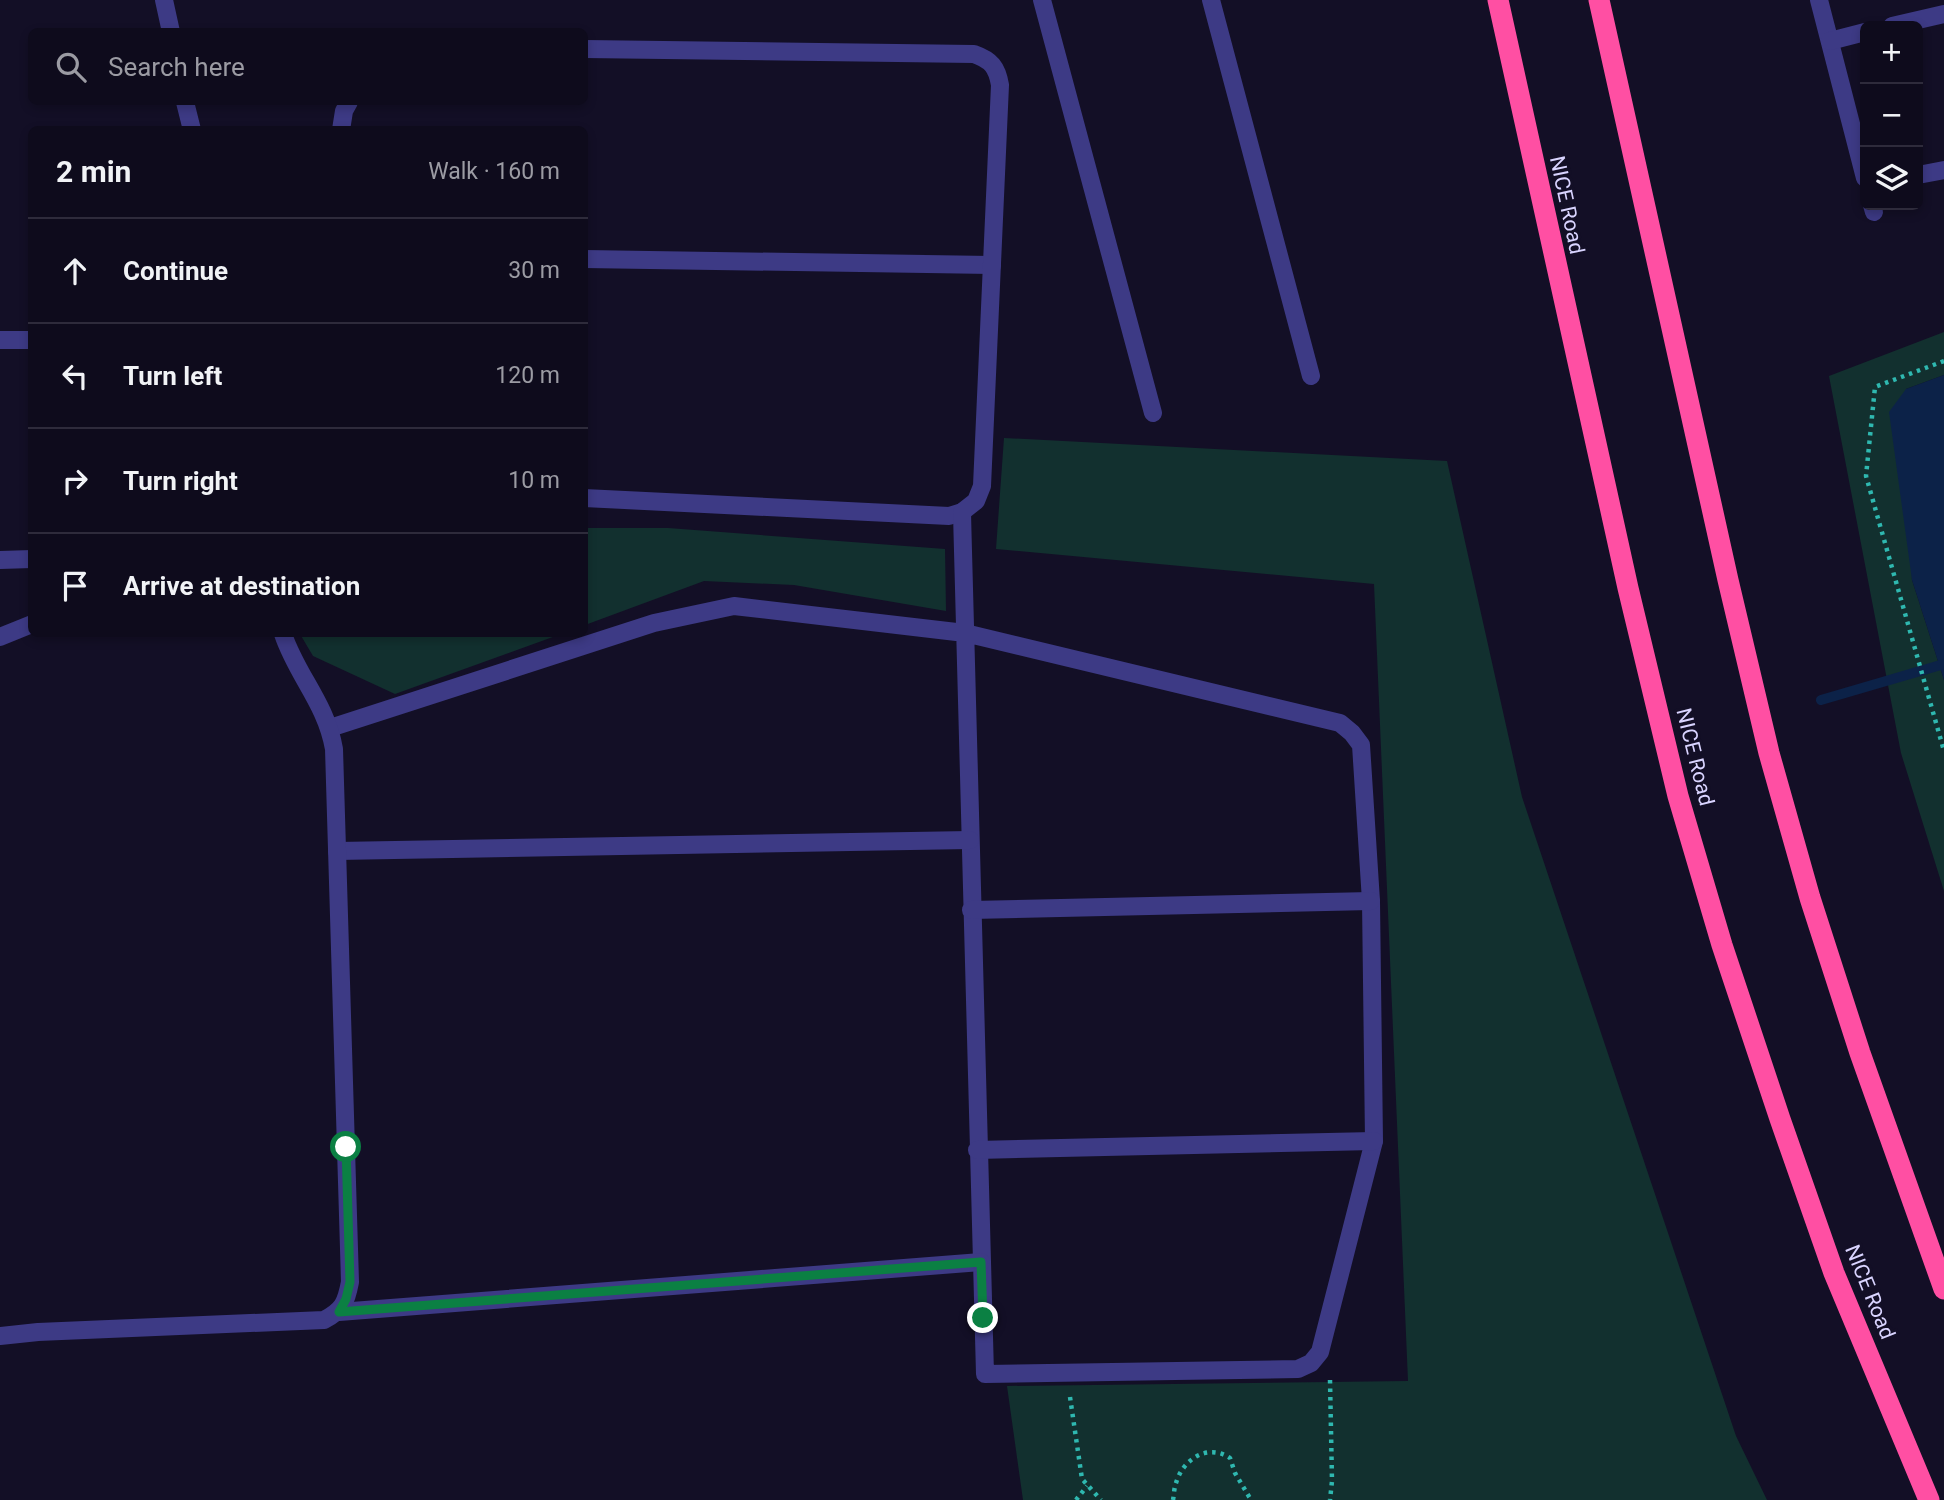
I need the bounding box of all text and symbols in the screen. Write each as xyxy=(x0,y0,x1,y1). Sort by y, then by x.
map controls xyxy=(1860,21,1923,210)
button: + xyxy=(1860,21,1923,84)
search box xyxy=(28,28,588,105)
icon: search xyxy=(52,48,90,86)
text: Search here xyxy=(108,52,245,82)
button: − xyxy=(1860,84,1923,147)
button: layers xyxy=(1860,147,1923,210)
text: 2 min xyxy=(56,154,131,189)
street label: NICE Road xyxy=(1545,154,1589,256)
text: Walk · 160 m xyxy=(428,158,560,185)
icon: ahead xyxy=(56,252,94,290)
text: Continue xyxy=(123,256,228,286)
text: 30 m xyxy=(508,257,560,284)
icon: left xyxy=(56,357,94,395)
text: Turn left xyxy=(123,361,222,391)
text: 120 m xyxy=(495,362,560,389)
icon: right xyxy=(56,462,94,500)
text: Turn right xyxy=(123,466,238,496)
text: 10 m xyxy=(508,467,560,494)
icon: arrive xyxy=(56,567,94,605)
text: Arrive at destination xyxy=(123,571,360,601)
street label: NICE Road xyxy=(1671,706,1719,808)
route start xyxy=(330,1131,361,1162)
street label: NICE Road xyxy=(1840,1241,1900,1343)
route end xyxy=(967,1302,998,1333)

